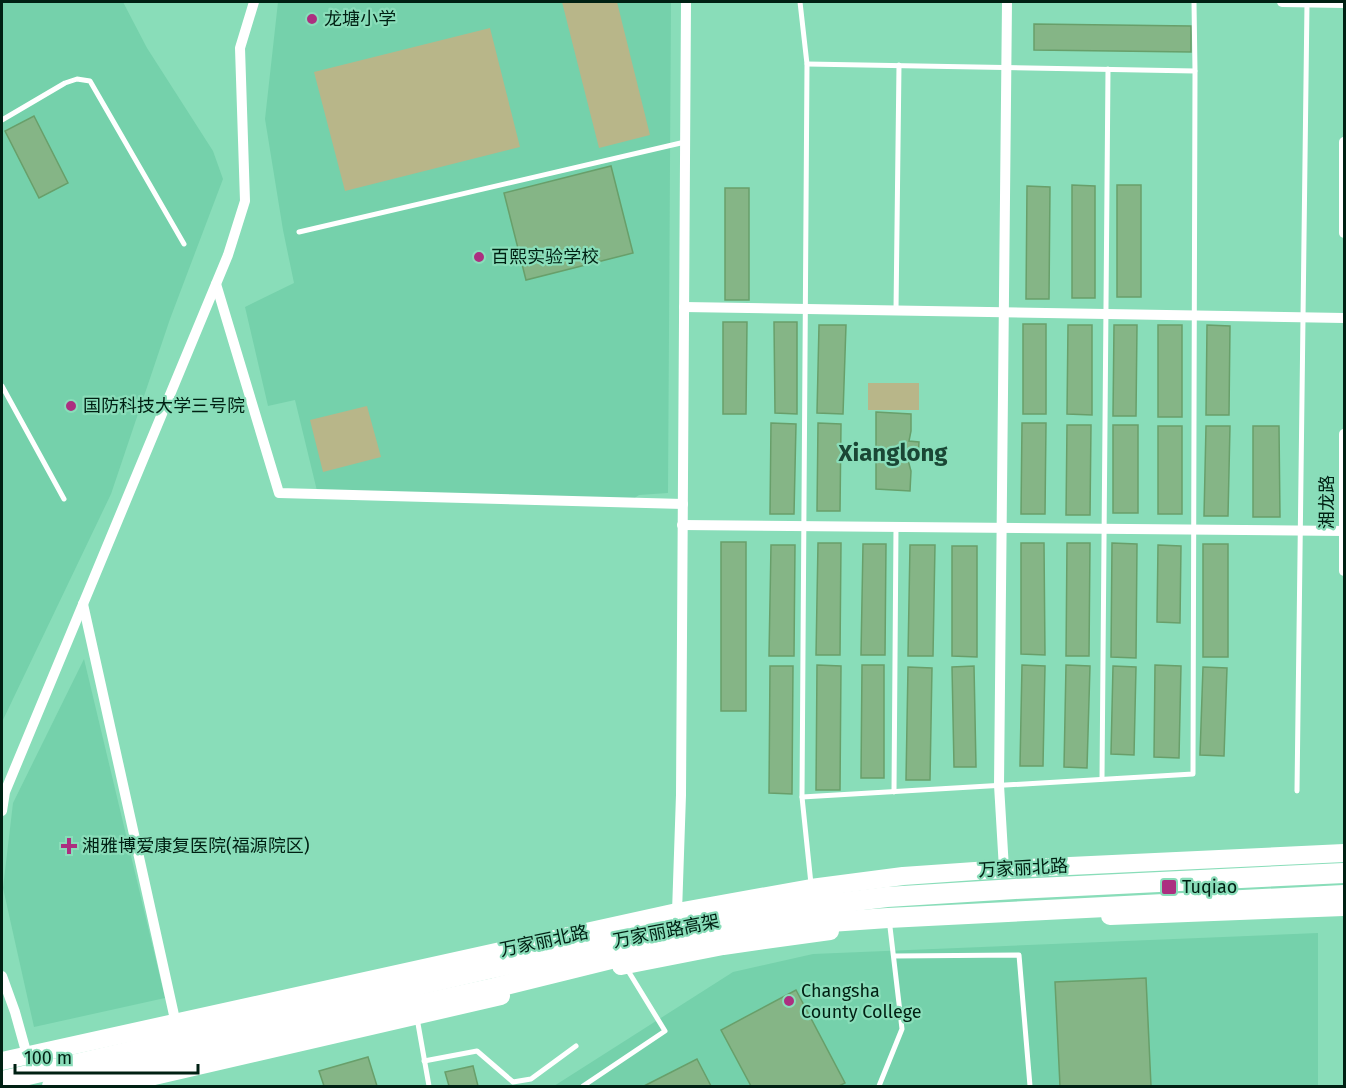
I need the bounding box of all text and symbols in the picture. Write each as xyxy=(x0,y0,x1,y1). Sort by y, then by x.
place label: 龙塘小学 xyxy=(324,8,396,30)
marker: 龙塘小学 xyxy=(305,12,319,26)
place label: 百熙实验学校 xyxy=(491,246,599,268)
marker: 百熙实验学校 xyxy=(472,250,486,264)
place label: 国防科技大学三号院 xyxy=(83,395,245,417)
marker: 国防科技大学三号院 xyxy=(64,399,78,413)
district label: Xianglong xyxy=(837,439,948,467)
street label: 湘龙路 xyxy=(1316,475,1338,529)
place label: 湘雅博爱康复医院(福源院区) xyxy=(82,835,310,857)
marker: 湘雅博爱康复医院(福源院区) xyxy=(60,837,78,855)
street label: 万家丽北路 xyxy=(977,855,1069,881)
place label: Tuqiao xyxy=(1182,876,1237,898)
marker: Tuqiao xyxy=(1160,878,1178,896)
street label: 万家丽路高架 xyxy=(611,910,721,952)
street label: 万家丽北路 xyxy=(498,921,590,961)
place label: Changsha County College xyxy=(801,980,922,1023)
marker: Changsha County College xyxy=(782,994,796,1008)
scale bar xyxy=(15,1037,198,1075)
text: 100 m xyxy=(24,1047,72,1069)

